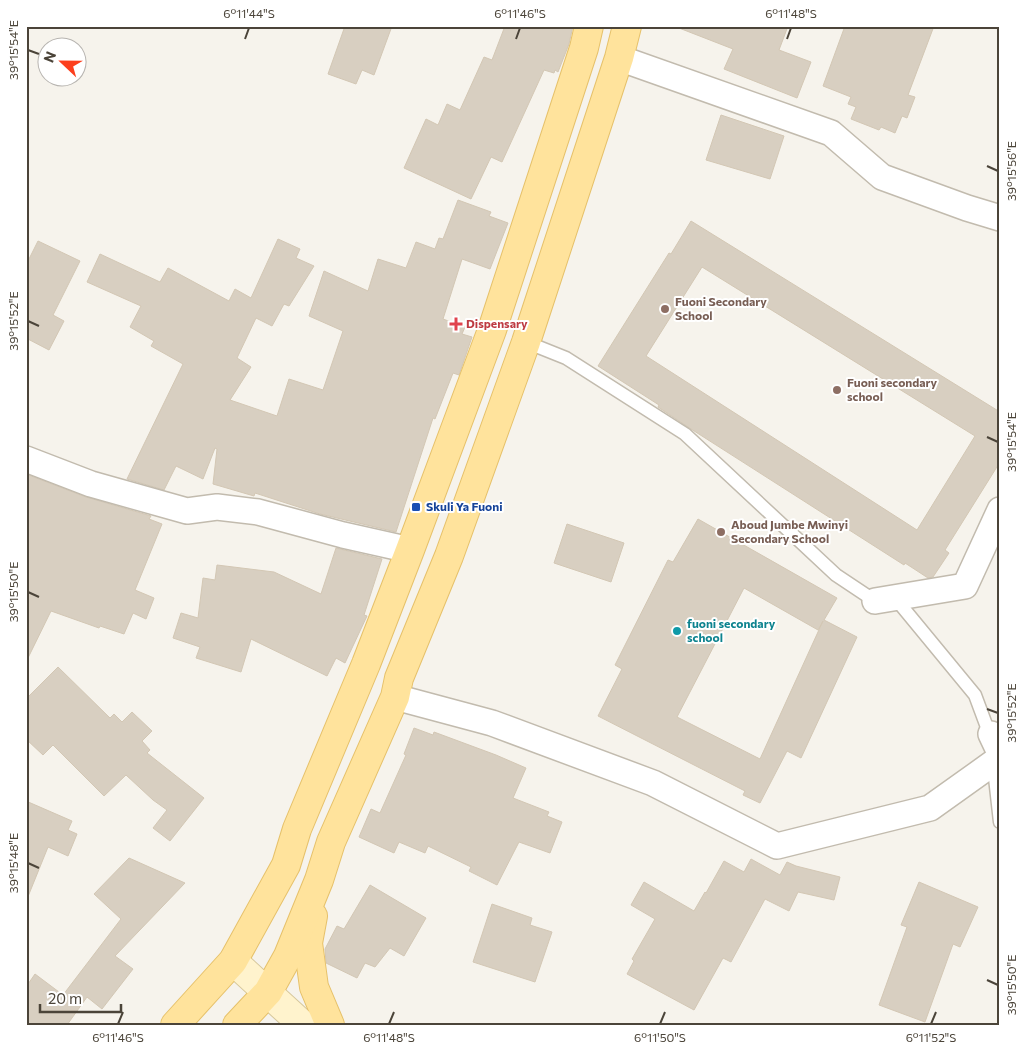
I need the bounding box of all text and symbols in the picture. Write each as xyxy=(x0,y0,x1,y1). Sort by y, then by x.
text: 6°11'44"S xyxy=(223,6,275,20)
text: 6°11'46"S xyxy=(494,6,546,20)
text: 6°11'48"S xyxy=(765,6,817,20)
text: 39°15'54"E xyxy=(6,20,20,80)
north arrow xyxy=(38,38,88,88)
text: N xyxy=(40,49,59,65)
text: 39°15'56"E xyxy=(1004,141,1018,201)
text: 39°15'52"E xyxy=(6,291,20,351)
place label: Fuoni Secondary School xyxy=(675,294,767,322)
marker: Fuoni Secondary School xyxy=(659,303,671,315)
place label: Dispensary xyxy=(466,316,528,330)
marker: Dispensary xyxy=(450,318,462,330)
place label: Fuoni secondary school xyxy=(847,375,938,403)
marker: Fuoni secondary school xyxy=(831,384,843,396)
text: 39°15'54"E xyxy=(1004,412,1018,472)
place label: Skuli Ya Fuoni xyxy=(426,499,503,513)
marker: Skuli Ya Fuoni xyxy=(410,501,422,513)
place label: Aboud Jumbe Mwinyi Secondary School xyxy=(731,517,848,545)
marker: Aboud Jumbe Mwinyi Secondary School xyxy=(715,526,727,538)
text: 39°15'50"E xyxy=(6,562,20,622)
place label: fuoni secondary school xyxy=(687,616,776,644)
marker: fuoni secondary school xyxy=(671,625,683,637)
text: 39°15'52"E xyxy=(1004,683,1018,743)
text: 39°15'48"E xyxy=(6,833,20,893)
text: 39°15'50"E xyxy=(1004,955,1018,1015)
scale bar xyxy=(40,981,121,1013)
text: 20 m xyxy=(48,989,82,1007)
text: 6°11'46"S xyxy=(92,1030,144,1044)
text: 6°11'48"S xyxy=(363,1030,415,1044)
text: 6°11'50"S xyxy=(634,1030,686,1044)
text: 6°11'52"S xyxy=(906,1030,956,1044)

